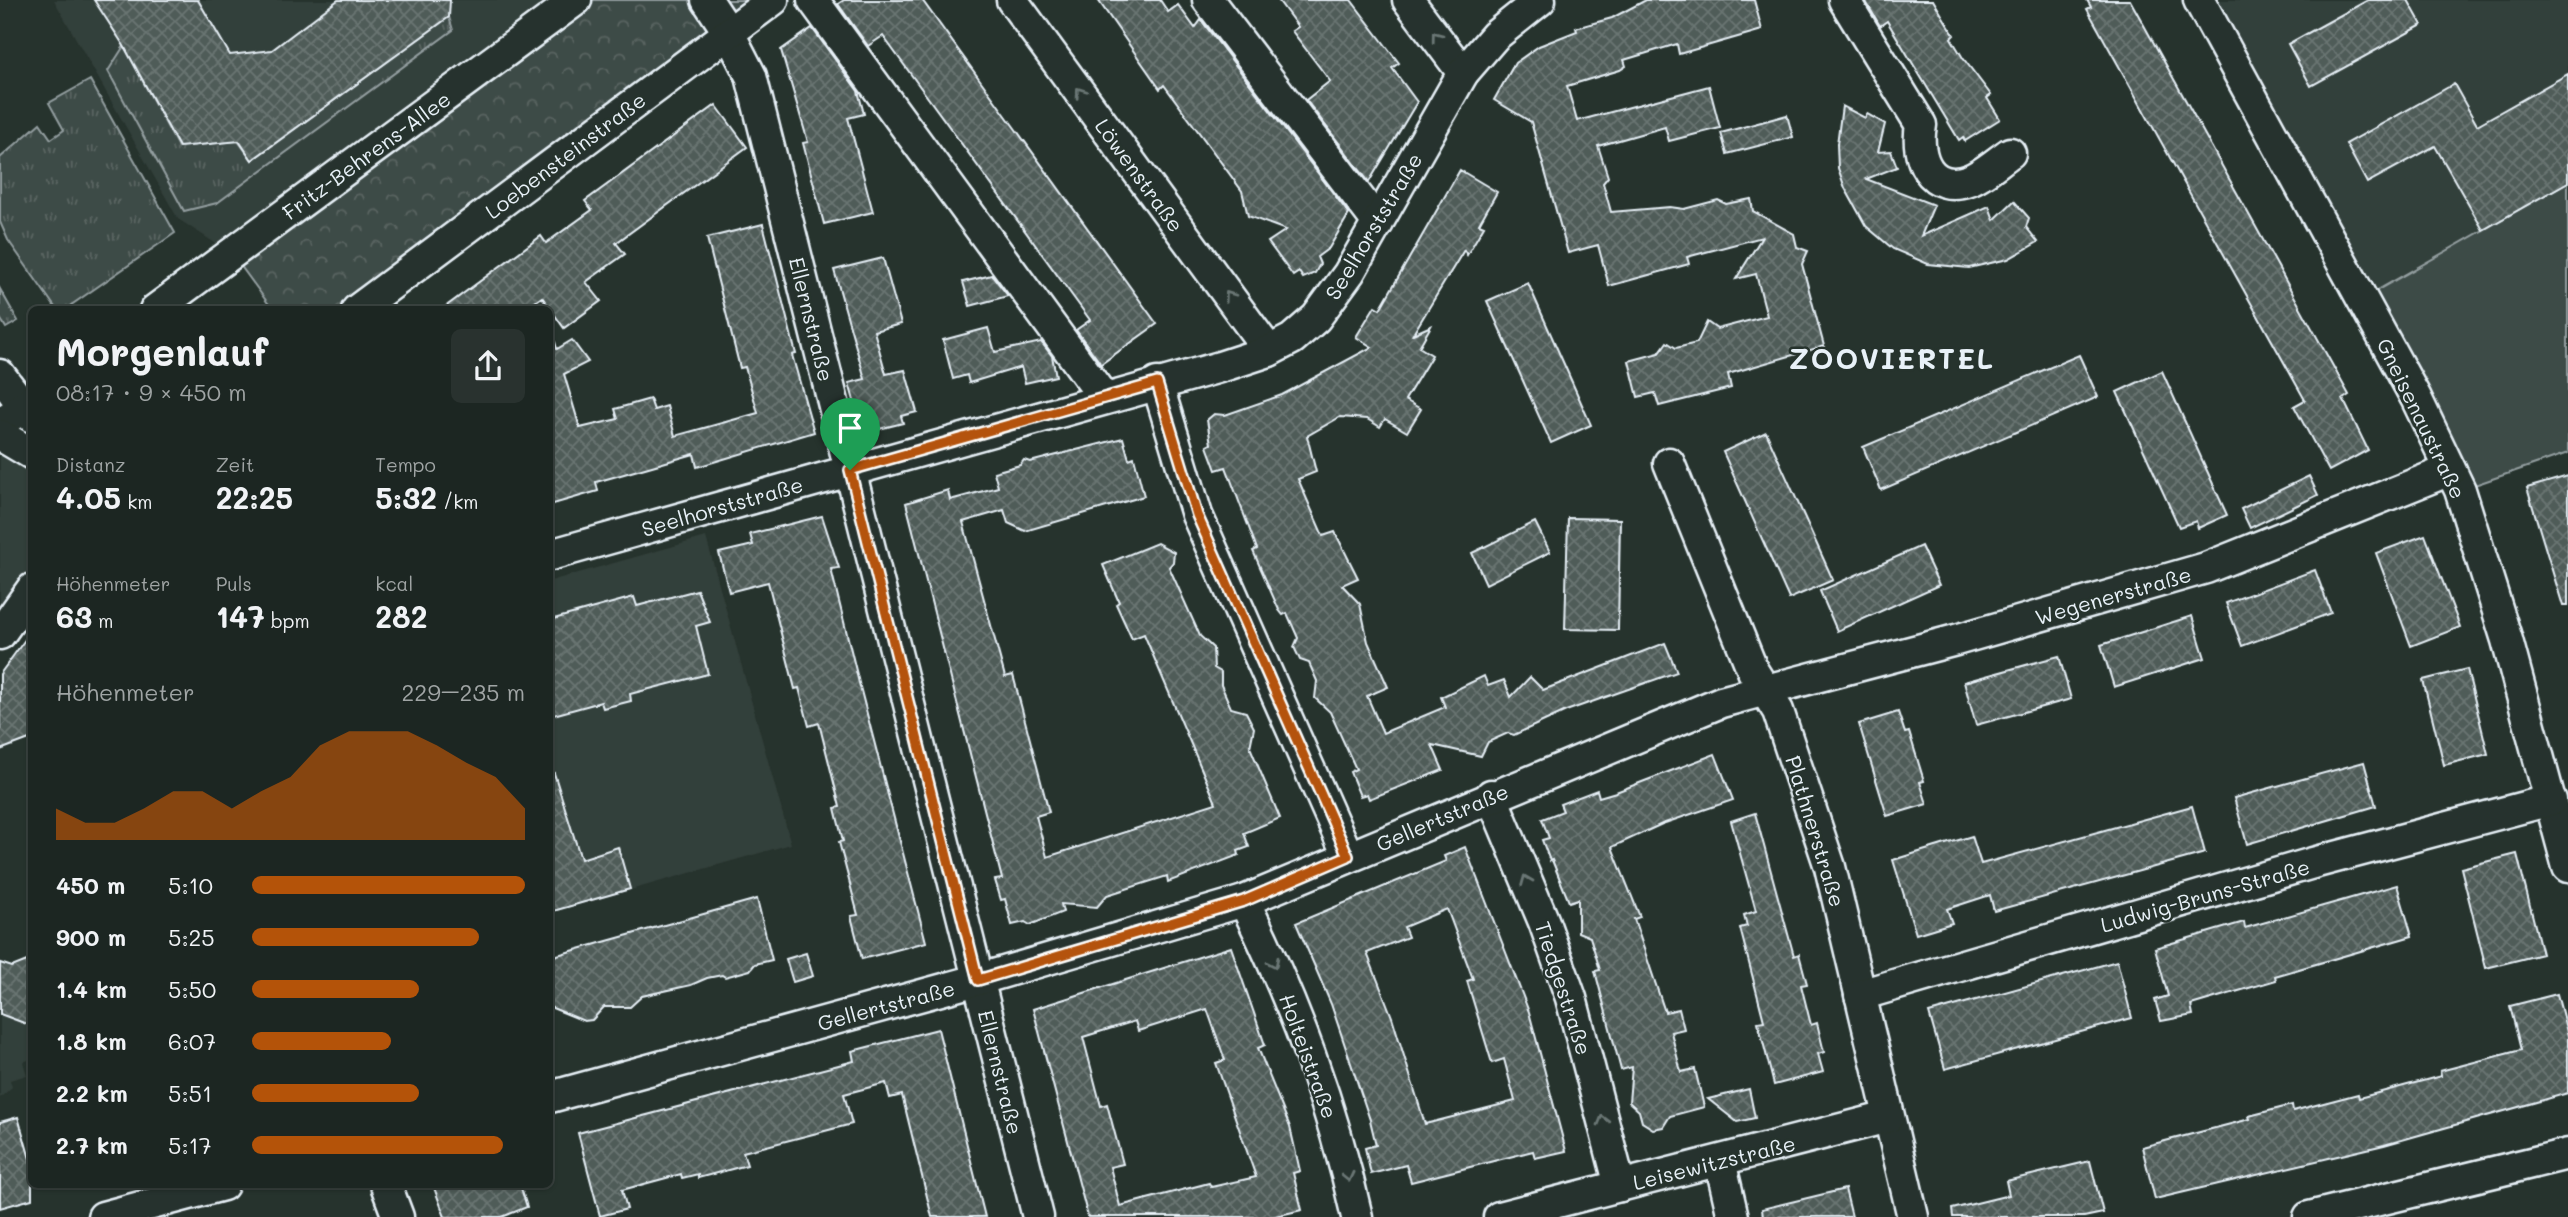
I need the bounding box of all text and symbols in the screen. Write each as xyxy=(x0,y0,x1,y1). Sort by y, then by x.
one-way arrow xyxy=(1431,32,1444,44)
street label: Fritz-Behrens-Allee xyxy=(276,85,456,225)
street label: Loebensteinstraße xyxy=(479,86,651,224)
one-way arrow xyxy=(1075,87,1088,100)
street label: Löwenstraße xyxy=(1090,113,1190,237)
street label: Seelhorststraße xyxy=(1318,148,1428,304)
street label: Ellernstraße xyxy=(784,254,840,384)
one-way arrow xyxy=(1224,291,1237,303)
text: Morgenlauf xyxy=(56,326,268,376)
button: share xyxy=(451,329,525,403)
street label: Gneisenaustraße xyxy=(2371,333,2473,503)
district label: ZOOVIERTEL xyxy=(1789,340,1995,376)
text: 08:17 · 9 × 450 m xyxy=(56,377,247,407)
pin xyxy=(820,398,880,470)
icon: arrive xyxy=(831,409,869,447)
text: Distanz xyxy=(56,452,125,477)
text: Zeit xyxy=(216,452,254,477)
text: Tempo xyxy=(375,452,436,477)
street label: Seelhorststraße xyxy=(638,470,806,542)
text: 4.05 xyxy=(56,477,121,517)
text: 22:25 xyxy=(216,477,293,517)
text: 5:32 xyxy=(375,477,437,517)
text: km xyxy=(121,489,152,514)
text: /km xyxy=(437,489,478,514)
street label: Wegenerstraße xyxy=(2032,560,2194,630)
text: Höhenmeter xyxy=(56,571,170,596)
text: Puls xyxy=(216,571,252,596)
text: kcal xyxy=(375,571,413,596)
text: 63 xyxy=(56,596,92,636)
text: 147 xyxy=(216,596,265,636)
text: 282 xyxy=(375,596,427,636)
text: m xyxy=(92,608,113,633)
text: bpm xyxy=(265,608,310,633)
text: Höhenmeter xyxy=(56,677,194,707)
text: 229–235 m xyxy=(402,677,525,707)
street label: Plathnerstraße xyxy=(1780,752,1852,910)
street label: Gellertstraße xyxy=(1372,777,1512,857)
street label: Ludwig-Bruns-Straße xyxy=(2097,852,2313,938)
text: 450 m xyxy=(56,870,125,900)
text: 5:10 xyxy=(168,870,213,900)
one-way arrow xyxy=(1521,875,1535,887)
street label: Tiedgestraße xyxy=(1530,918,1598,1058)
text: 900 m xyxy=(56,922,126,952)
text: 5:25 xyxy=(168,922,215,952)
one-way arrow xyxy=(1266,955,1280,968)
text: 1.4 km xyxy=(56,974,127,1004)
text: 5:50 xyxy=(168,974,216,1004)
street label: Gellertstraße xyxy=(814,974,958,1036)
street label: Holteistraße xyxy=(1274,990,1344,1122)
street label: Ellernstraße xyxy=(973,1007,1029,1137)
text: 1.8 km xyxy=(56,1026,126,1056)
text: 6:07 xyxy=(168,1026,216,1056)
text: 2.2 km xyxy=(56,1078,128,1108)
text: 5:51 xyxy=(168,1078,212,1108)
one-way arrow xyxy=(1597,1114,1611,1126)
street label: Leisewitzstraße xyxy=(1630,1129,1798,1195)
text: 2.7 km xyxy=(56,1130,128,1160)
text: 5:17 xyxy=(168,1130,212,1160)
one-way arrow xyxy=(1340,1171,1355,1183)

